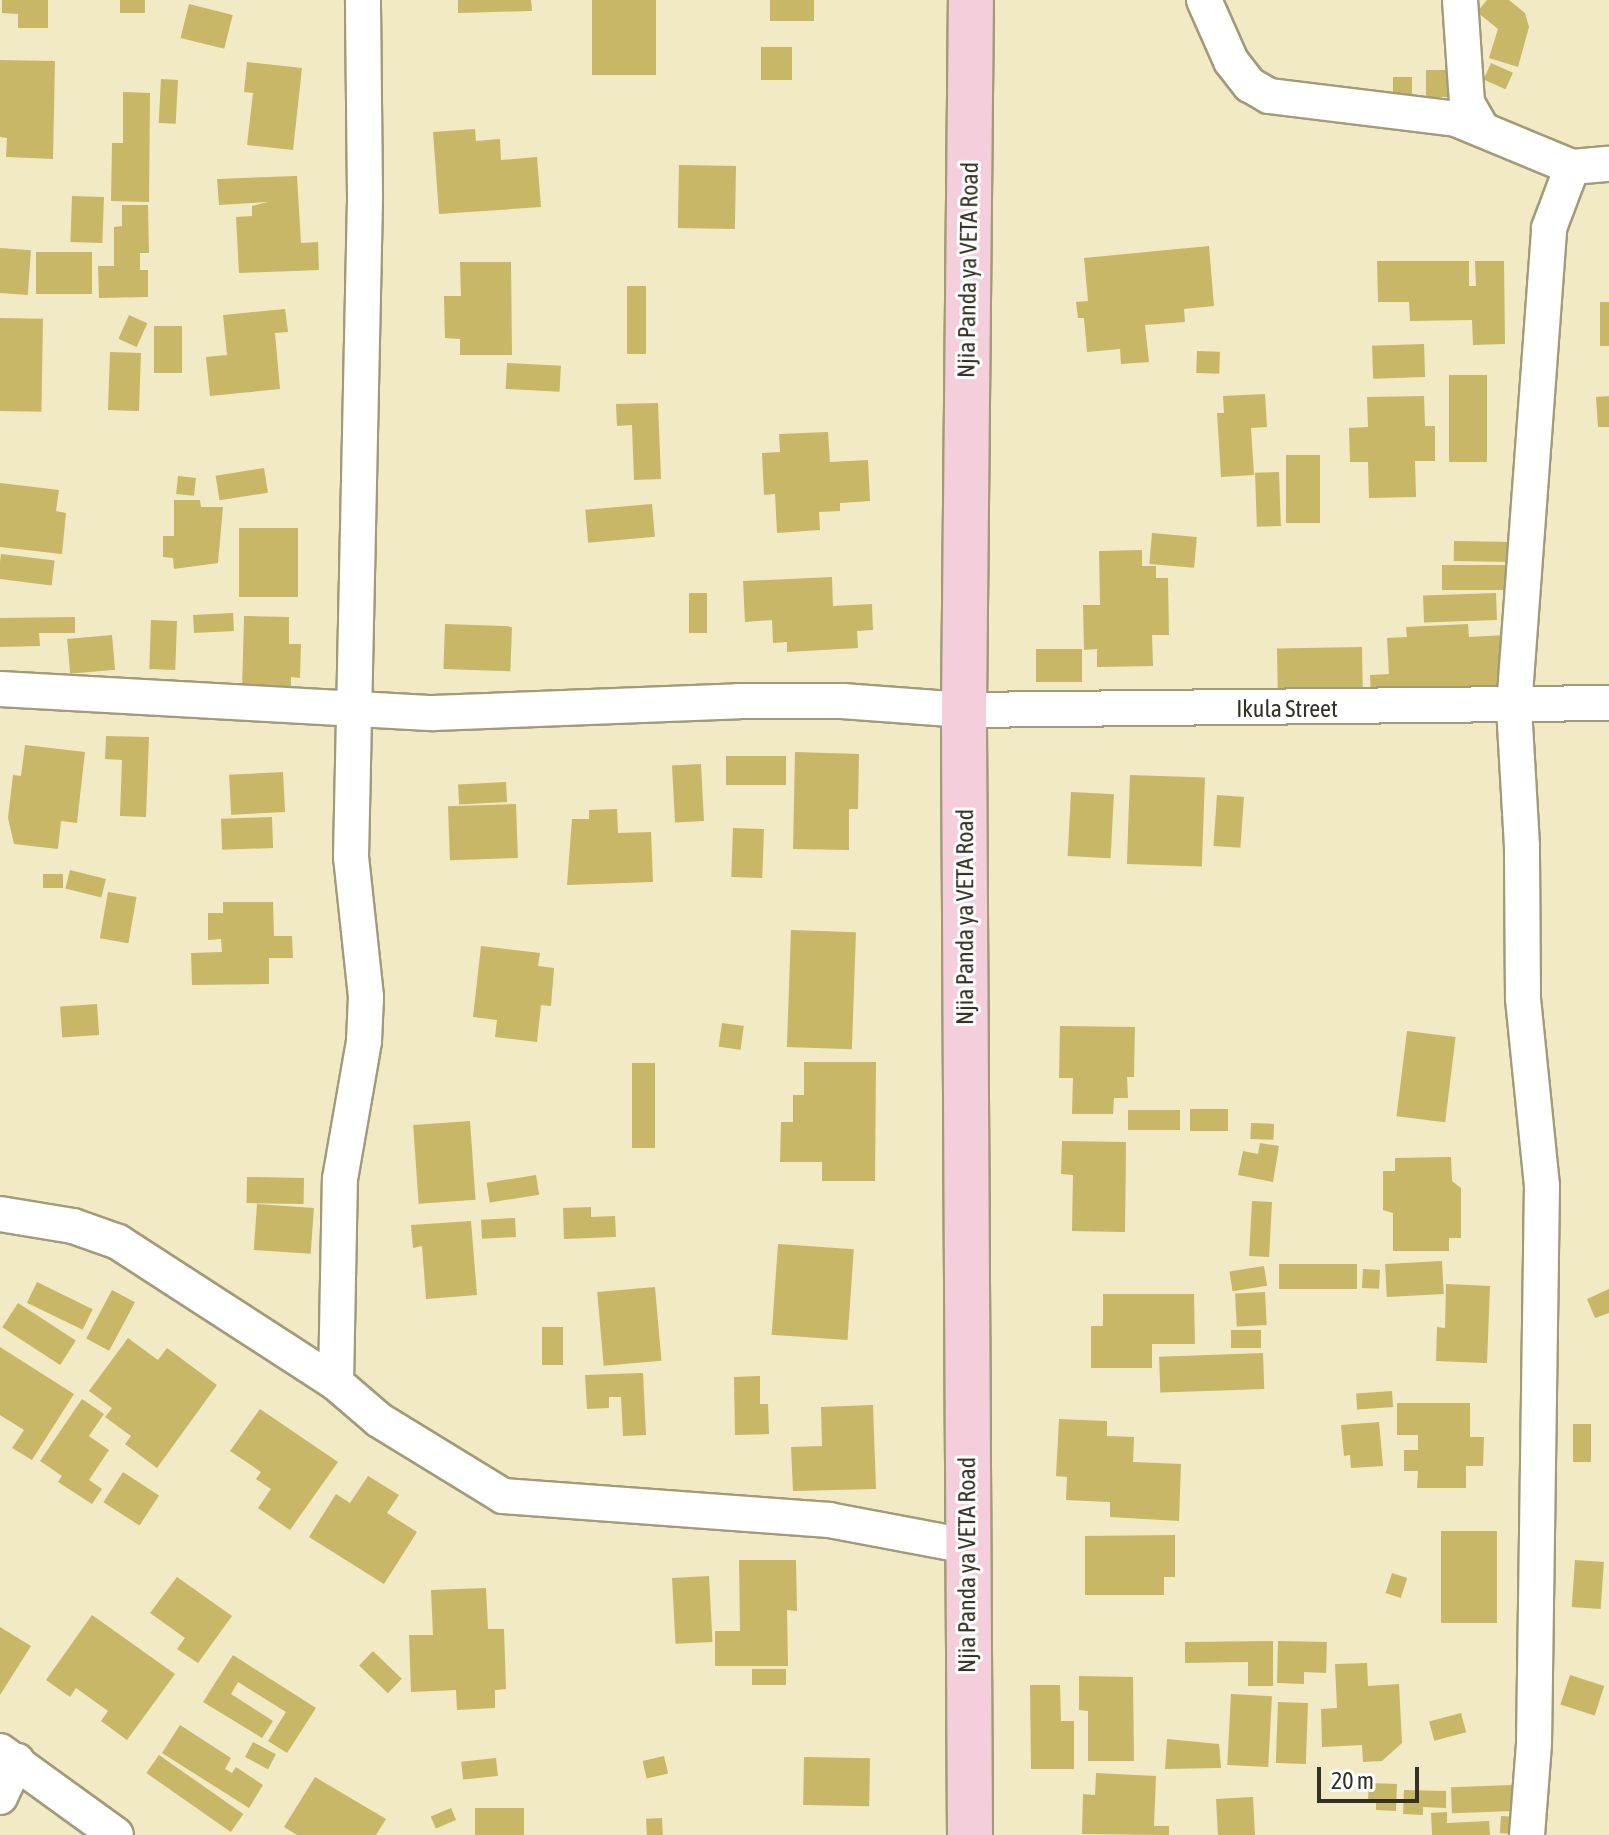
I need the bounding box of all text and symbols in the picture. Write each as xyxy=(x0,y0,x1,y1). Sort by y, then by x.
street label: Njia Panda ya VETA Road xyxy=(952,162,984,378)
street label: Ikula Street xyxy=(1236,695,1338,723)
street label: Njia Panda ya VETA Road xyxy=(951,809,979,1025)
street label: Njia Panda ya VETA Road xyxy=(953,1457,981,1673)
scale bar xyxy=(1321,1751,1423,1801)
text: 20 m xyxy=(1331,1767,1374,1794)

